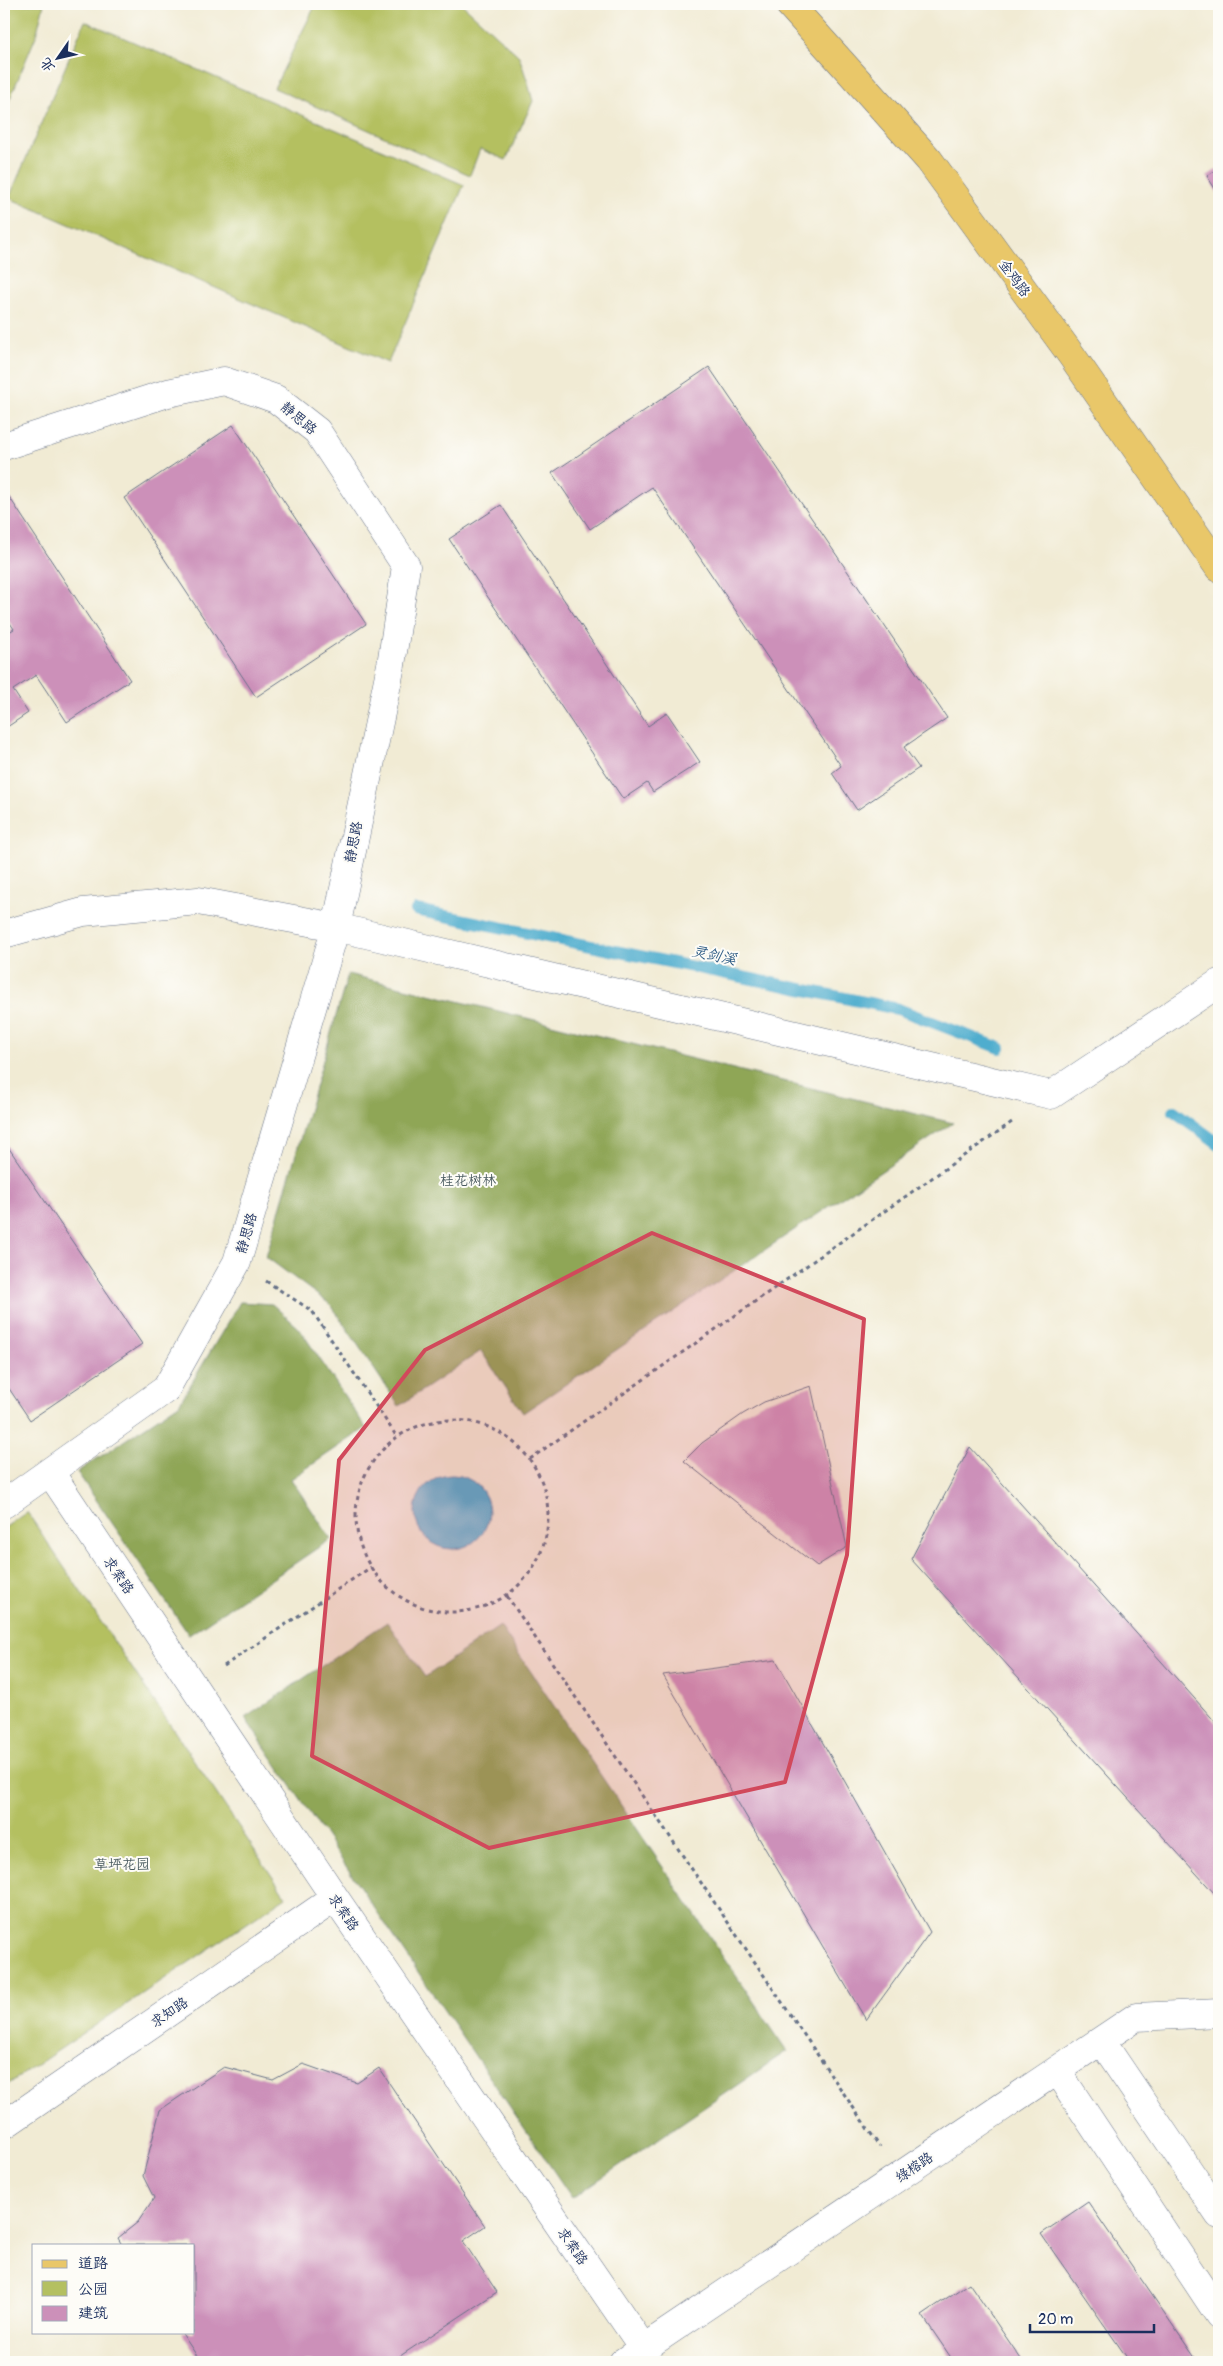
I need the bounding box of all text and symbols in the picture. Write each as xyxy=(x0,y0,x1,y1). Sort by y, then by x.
north arrow xyxy=(32,32,82,82)
text: 北 xyxy=(37,54,59,76)
street label: 金鸡路 xyxy=(995,256,1034,300)
street label: 静思路 xyxy=(277,398,320,438)
street label: 静思路 xyxy=(341,820,366,864)
water label: 灵剑溪 xyxy=(690,942,739,970)
park label: 桂花树林 xyxy=(440,1172,497,1189)
street label: 静思路 xyxy=(233,1211,260,1256)
street label: 求索路 xyxy=(100,1553,137,1597)
park label: 草坪花园 xyxy=(94,1856,150,1873)
street label: 求索路 xyxy=(325,1890,362,1934)
street label: 求知路 xyxy=(147,1994,191,2031)
street label: 绿榕路 xyxy=(892,2149,936,2186)
street label: 求索路 xyxy=(554,2224,591,2268)
legend xyxy=(32,2244,195,2334)
text: 道路 xyxy=(78,2254,108,2273)
text: 公园 xyxy=(78,2280,108,2299)
scale bar xyxy=(1030,2301,1154,2333)
text: 建筑 xyxy=(78,2304,108,2323)
text: 20 m xyxy=(1038,2310,1073,2329)

